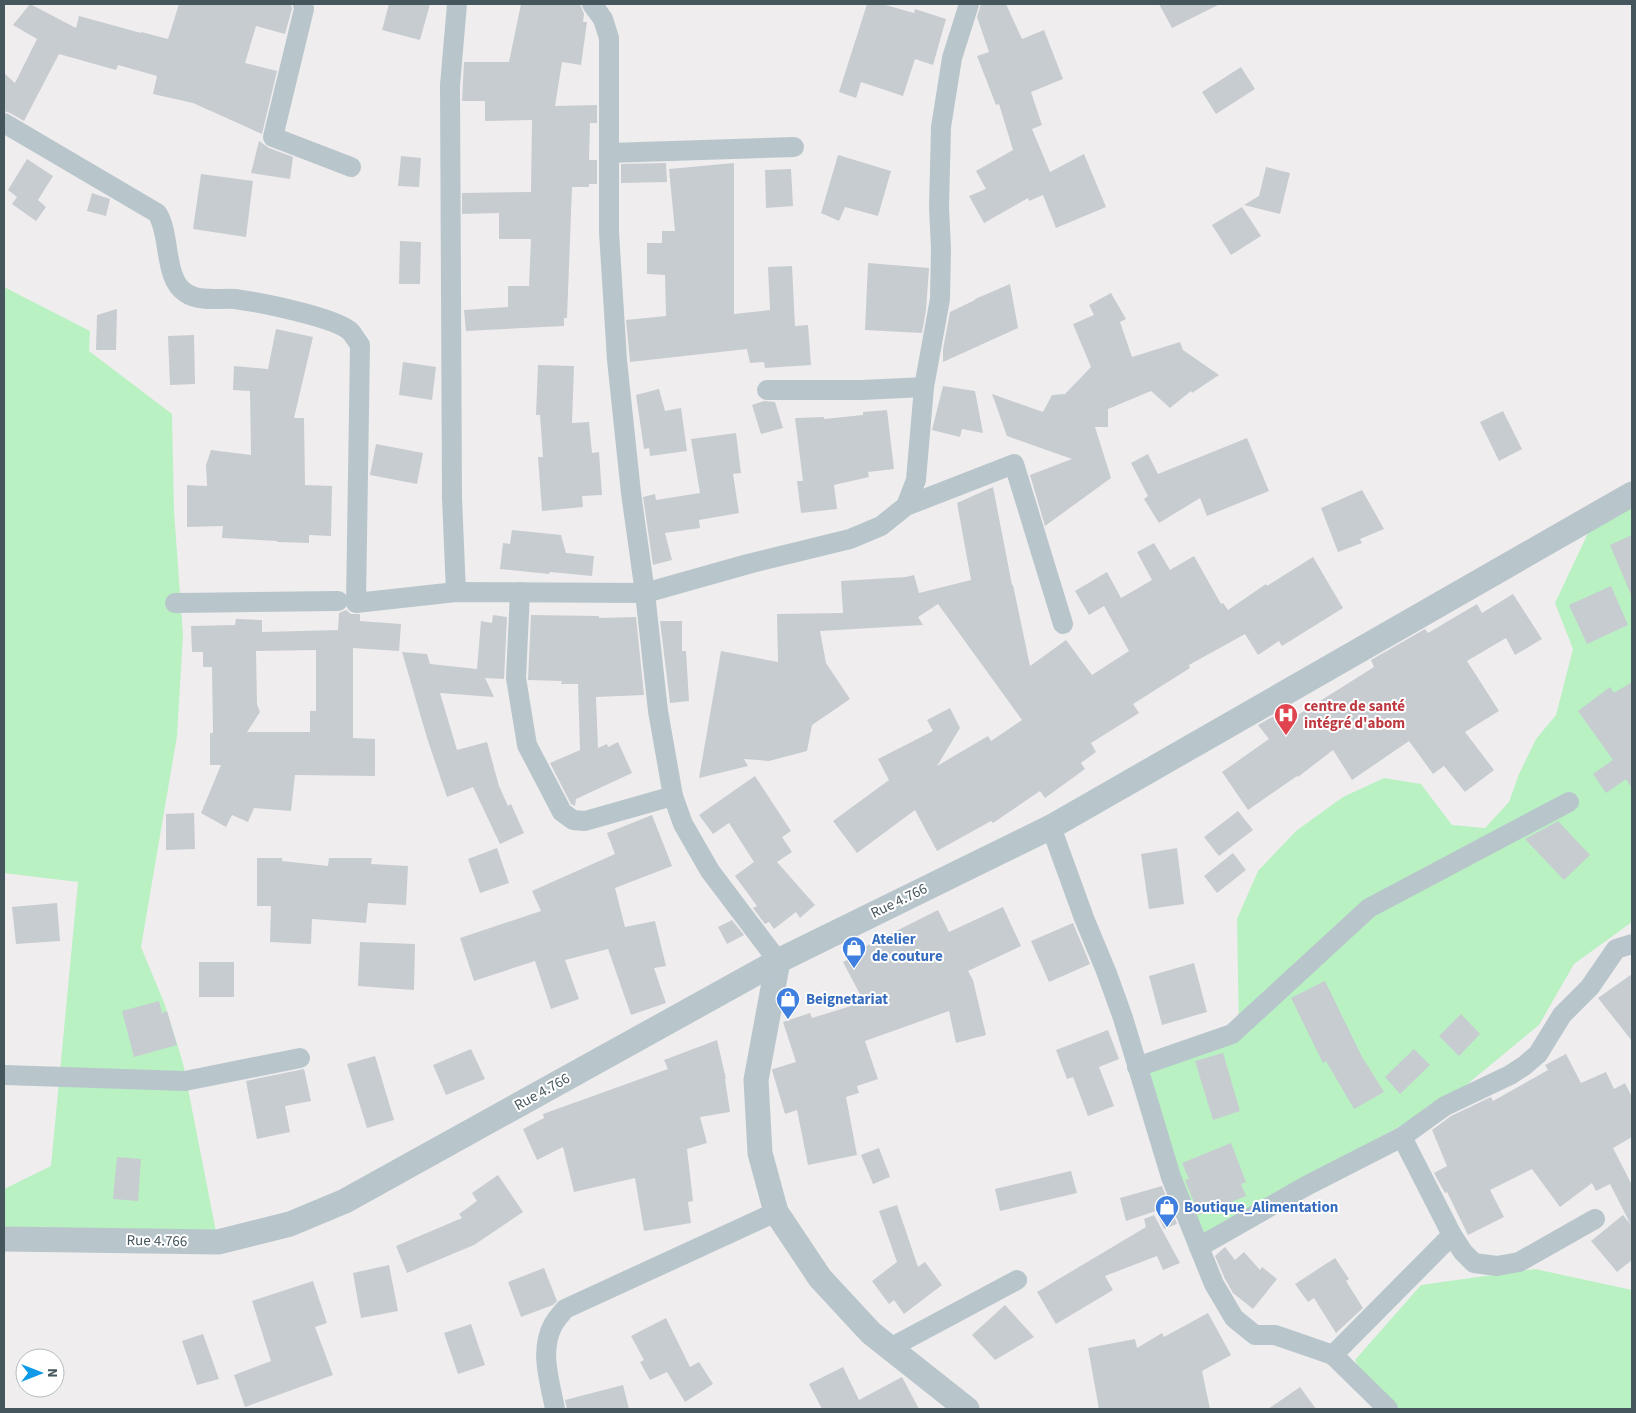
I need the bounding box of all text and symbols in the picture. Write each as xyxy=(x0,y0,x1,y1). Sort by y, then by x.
place label: centre de santé intégré d'abom xyxy=(1304,696,1405,734)
hospital icon: centre de santé intégré d'abom xyxy=(1273,702,1299,736)
street label: Rue 4.766 xyxy=(867,878,931,924)
place label: Atelier de couture xyxy=(871,929,943,967)
shop icon: Atelier de couture xyxy=(841,935,867,969)
shop icon: Beignetariat xyxy=(775,986,801,1020)
place label: Beignetariat xyxy=(806,989,888,1010)
street label: Rue 4.766 xyxy=(510,1068,574,1116)
shop icon: Boutique_Alimentation xyxy=(1154,1194,1180,1228)
place label: Boutique_Alimentation xyxy=(1184,1197,1338,1218)
street label: Rue 4.766 xyxy=(126,1230,188,1252)
north arrow xyxy=(15,1348,65,1398)
text: N xyxy=(42,1368,62,1378)

